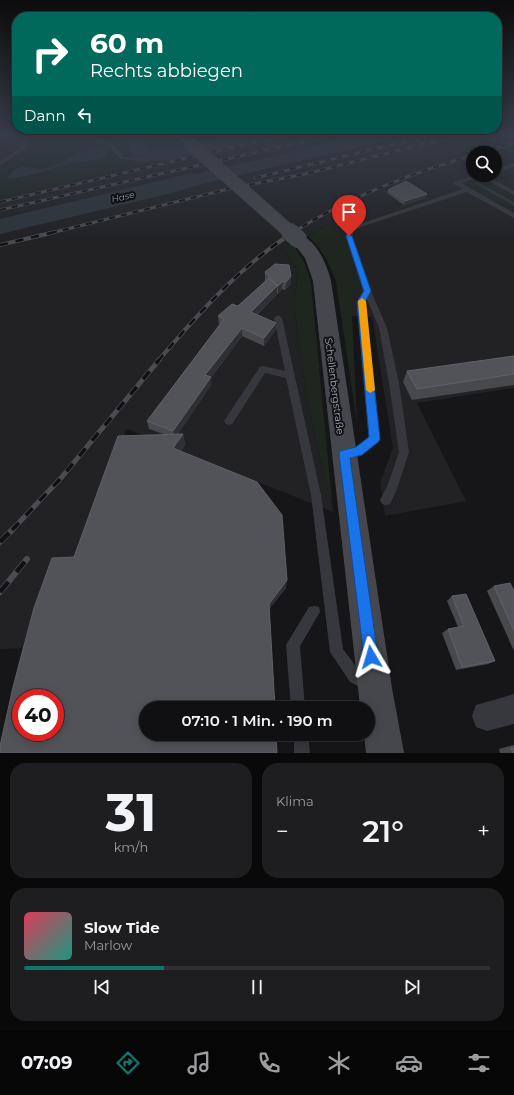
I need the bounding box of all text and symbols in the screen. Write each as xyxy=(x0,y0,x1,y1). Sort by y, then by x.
text: 60 m xyxy=(90,26,164,60)
icon: right xyxy=(24,28,76,80)
text: Rechts abbiegen xyxy=(90,60,243,82)
icon: left xyxy=(74,104,96,126)
text: Dann xyxy=(24,106,66,125)
map controls xyxy=(466,146,502,182)
button: search xyxy=(466,146,502,182)
water label: Hase xyxy=(110,188,136,204)
pin xyxy=(332,195,366,236)
icon: arrive xyxy=(338,201,360,223)
street label: Schellenbergstraße xyxy=(322,337,347,435)
position arrow xyxy=(350,636,392,678)
speed limit sign: 40 xyxy=(12,689,64,741)
text: 07:10 · 1 Min. · 190 m xyxy=(182,711,333,730)
text: 31 xyxy=(105,781,157,844)
text: Klima xyxy=(276,793,314,809)
text: 21° xyxy=(362,813,404,850)
text: − xyxy=(276,818,289,845)
text: + xyxy=(477,818,490,845)
text: km/h xyxy=(114,839,148,855)
text: Slow Tide xyxy=(84,918,160,937)
text: Marlow xyxy=(84,937,132,953)
icon: previous xyxy=(91,976,113,998)
icon: pause xyxy=(246,976,268,998)
icon: next xyxy=(401,976,423,998)
icon: directions xyxy=(114,1049,142,1077)
icon: music xyxy=(185,1049,213,1077)
icon: phone xyxy=(255,1049,283,1077)
icon: climate xyxy=(325,1049,353,1077)
icon: car xyxy=(395,1049,423,1077)
icon: filters xyxy=(465,1049,493,1077)
text: 07:09 xyxy=(21,1052,72,1074)

